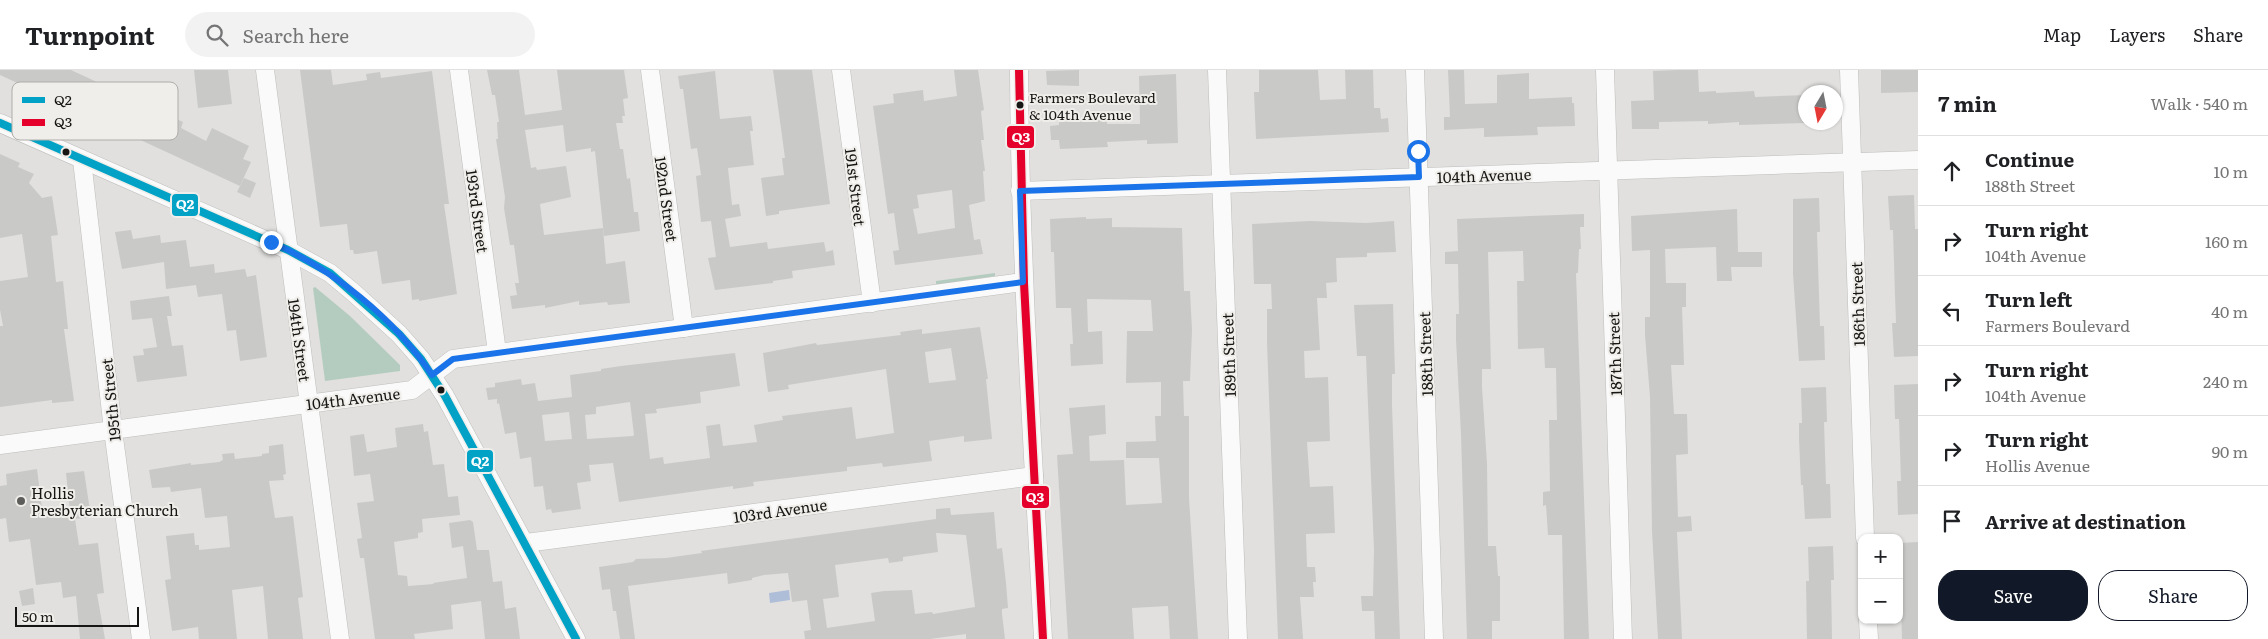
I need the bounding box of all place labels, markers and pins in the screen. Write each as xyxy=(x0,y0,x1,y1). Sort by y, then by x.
place label: Farmers Boulevard & 104th Avenue xyxy=(1029,87,1156,124)
marker: Farmers Boulevard & 104th Avenue xyxy=(1015,100,1025,110)
unlabelled marker xyxy=(61,147,71,157)
unlabelled marker xyxy=(436,385,446,395)
place label: Hollis Presbyterian Church xyxy=(31,481,179,521)
marker: Hollis Presbyterian Church xyxy=(15,495,27,507)

